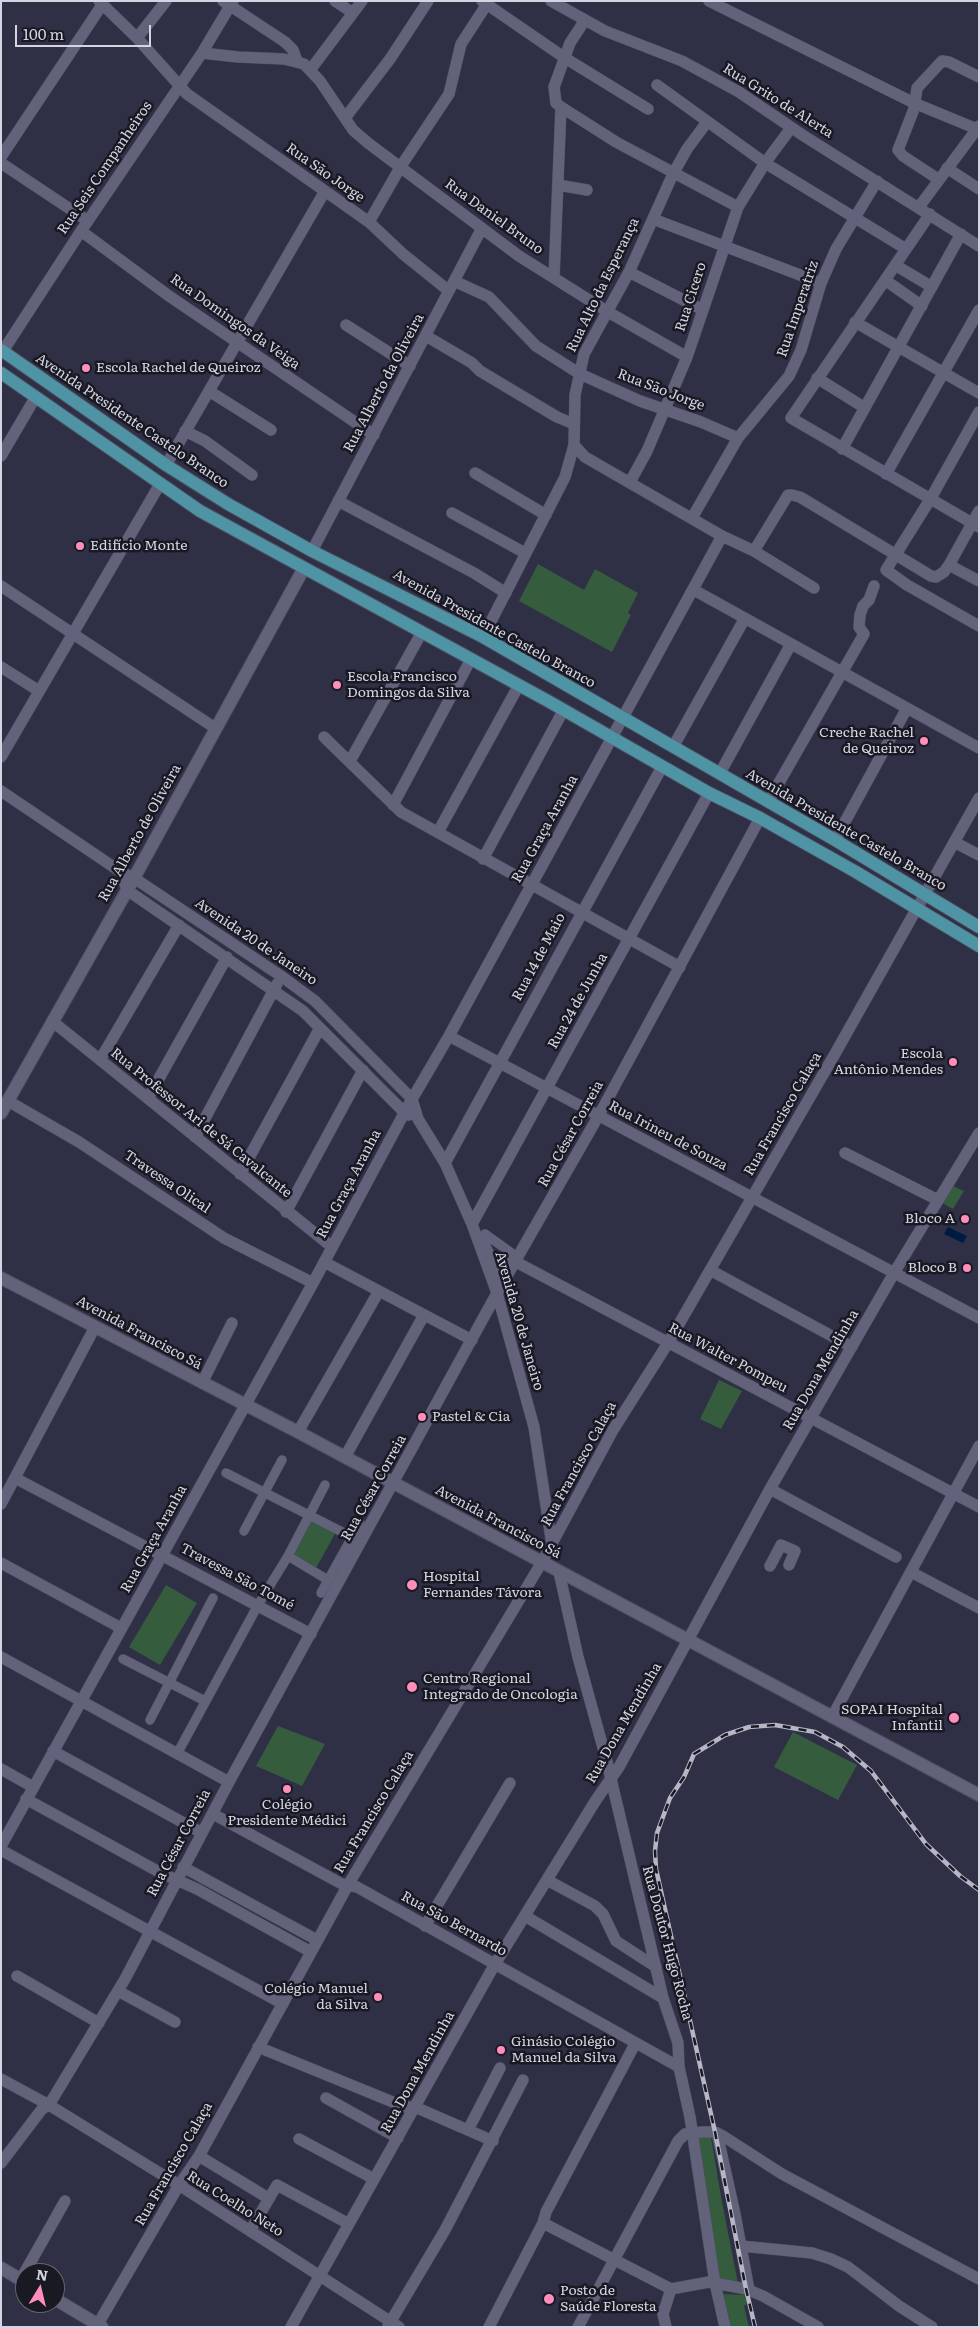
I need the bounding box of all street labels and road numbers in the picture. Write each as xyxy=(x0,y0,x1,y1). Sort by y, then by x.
street label: Rua Grito de Alerta xyxy=(720,60,836,142)
street label: Rua Seis Companheiros xyxy=(54,98,156,238)
street label: Rua São Jorge xyxy=(282,140,368,206)
street label: Rua Daniel Bruno xyxy=(442,176,546,258)
street label: Rua Alto da Esperança xyxy=(563,215,643,355)
street label: Rua Imperatriz xyxy=(774,259,822,359)
street label: Rua Cicero xyxy=(672,260,710,334)
street label: Rua Domingos da Veiga xyxy=(167,271,303,373)
street label: Rua Alberto da Oliveira xyxy=(340,311,428,455)
street label: Avenida Presidente Castelo Branco xyxy=(32,350,232,492)
street label: Rua São Jorge xyxy=(615,366,707,414)
street label: Avenida Presidente Castelo Branco xyxy=(390,566,598,692)
street label: Rua Alberto de Oliveira xyxy=(95,761,185,905)
street label: Avenida Presidente Castelo Branco xyxy=(743,765,949,895)
street label: Rua Graça Aranha xyxy=(508,772,582,886)
street label: Avenida 20 de Janeiro xyxy=(192,895,320,989)
street label: Rua 14 de Maio xyxy=(509,910,569,1004)
street label: Rua 24 de Junha xyxy=(545,950,611,1052)
street label: Rua Professor Ari de Sá Cavalcante xyxy=(107,1045,295,1201)
street label: Rua Francisco Calaça xyxy=(741,1049,825,1179)
street label: Rua César Correia xyxy=(535,1078,607,1190)
street label: Rua Irineu de Souza xyxy=(606,1098,730,1174)
street label: Rua Graça Aranha xyxy=(313,1127,385,1241)
street label: Travessa Olical xyxy=(121,1147,213,1217)
street label: Avenida 20 de Janeiro xyxy=(491,1250,547,1392)
street label: Avenida Francisco Sá xyxy=(73,1293,205,1373)
street label: Rua Dona Mendinha xyxy=(780,1307,862,1433)
street label: Rua Walter Pompeu xyxy=(665,1319,791,1397)
street label: Rua Francisco Calaça xyxy=(538,1399,620,1529)
street label: Rua César Correia xyxy=(338,1432,410,1544)
street label: Rua Graça Aranha xyxy=(117,1482,191,1596)
street label: Avenida Francisco Sá xyxy=(432,1482,564,1562)
street label: Travessa São Tomé xyxy=(177,1540,297,1614)
street label: Rua Dona Mendinha xyxy=(583,1660,665,1786)
street label: Rua Francisco Calaça xyxy=(331,1748,417,1876)
street label: Rua César Correia xyxy=(144,1786,214,1900)
street label: Rua Doutor Hugo Rocha xyxy=(638,1864,696,2022)
street label: Rua São Bernardo xyxy=(398,1888,510,1960)
street label: Rua Dona Mendinha xyxy=(378,2008,458,2136)
street label: Rua Francisco Calaça xyxy=(132,2099,216,2229)
street label: Rua Coelho Neto xyxy=(184,2168,286,2240)

